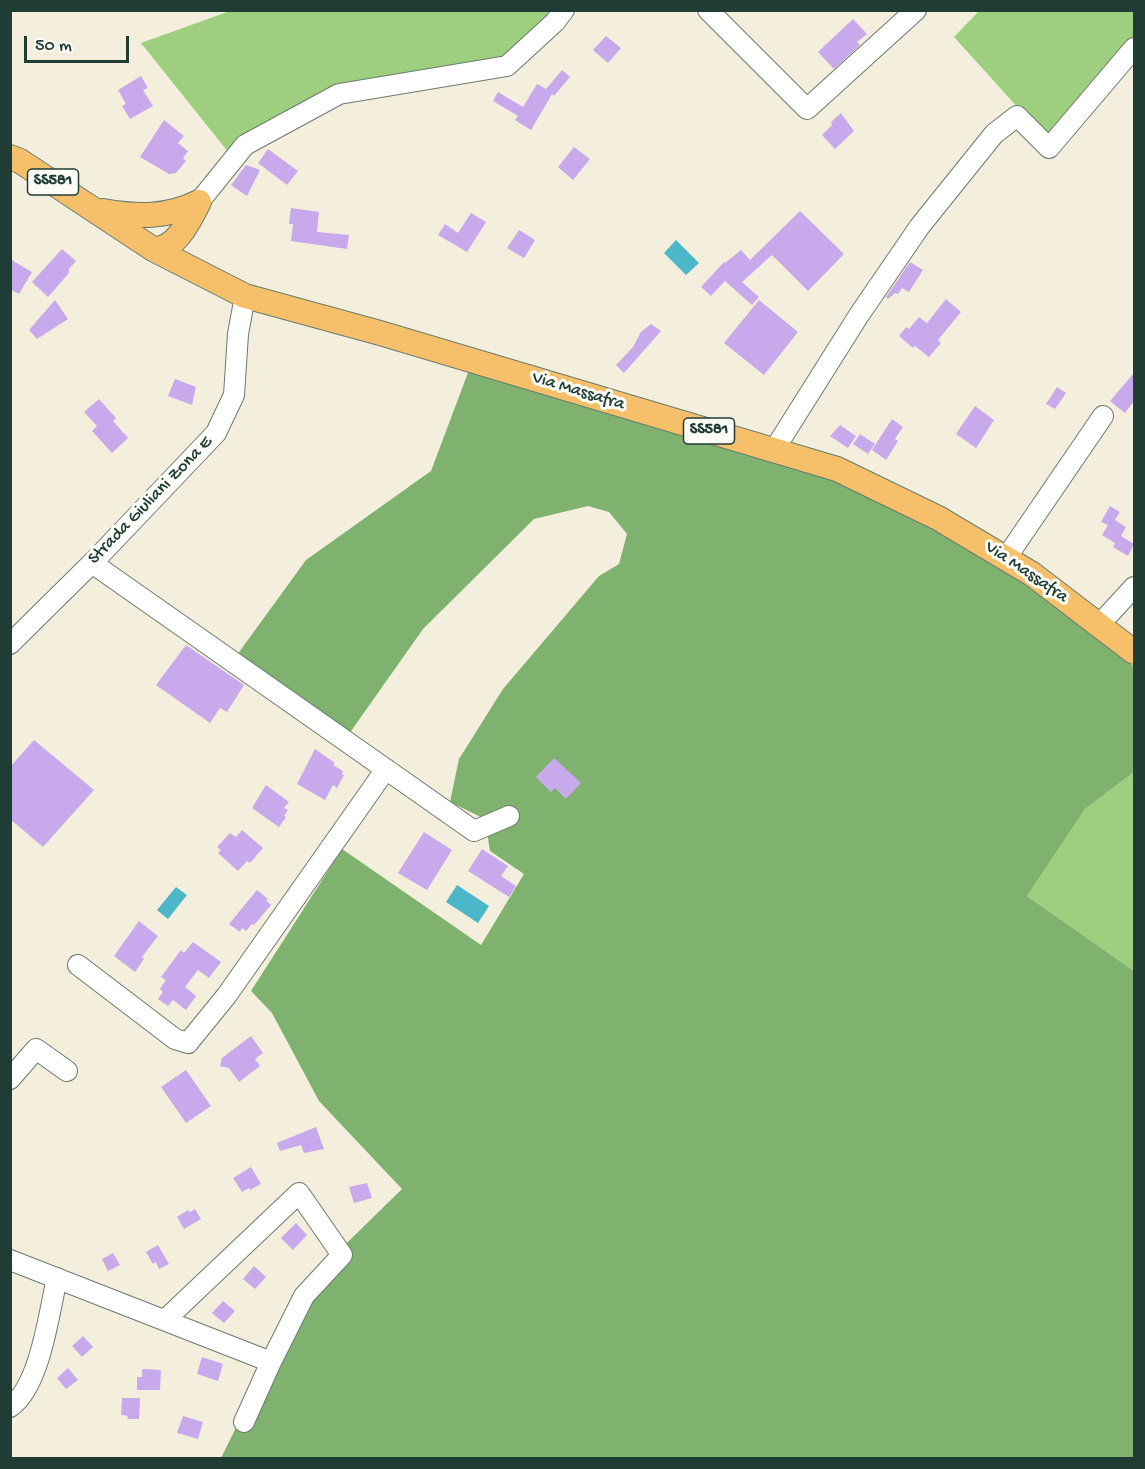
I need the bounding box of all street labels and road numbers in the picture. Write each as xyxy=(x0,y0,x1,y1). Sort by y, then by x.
road number: SS581 xyxy=(28,169,78,195)
street label: Via Massafra xyxy=(529,368,627,416)
road number: SS581 xyxy=(684,418,734,444)
street label: Strada Giuliani Zona E xyxy=(84,432,218,570)
street label: Via Massafra xyxy=(980,537,1072,609)

